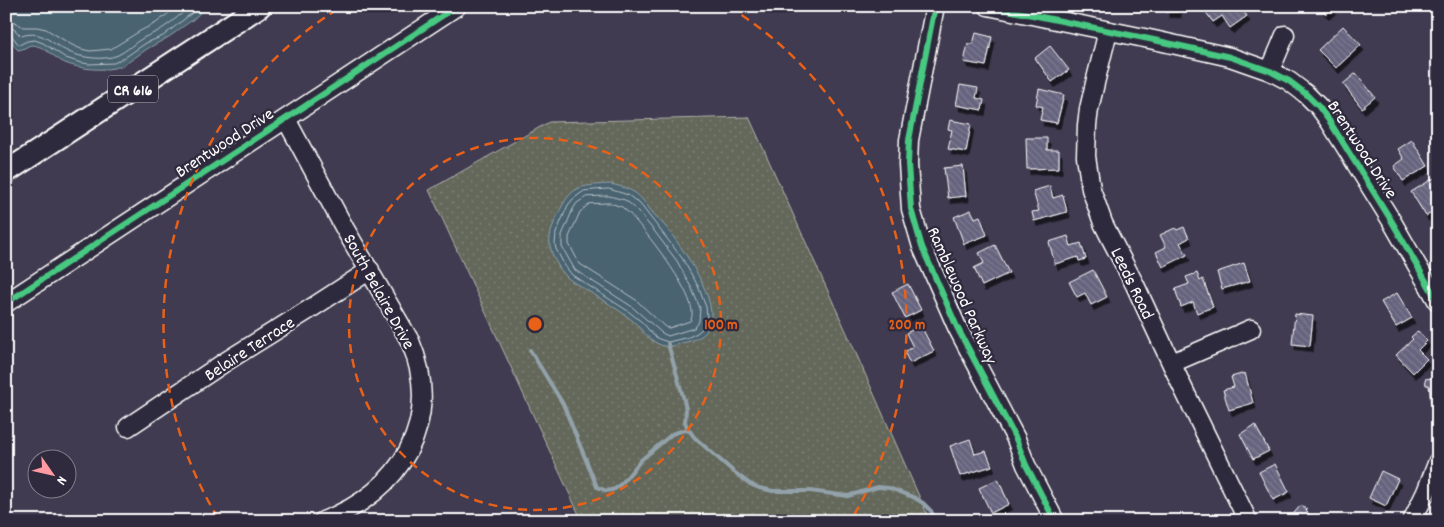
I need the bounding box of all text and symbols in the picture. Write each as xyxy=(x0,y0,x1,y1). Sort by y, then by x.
road number: CR 616 xyxy=(108,76,158,102)
street label: Brentwood Drive xyxy=(1320,96,1402,205)
street label: Brentwood Drive xyxy=(171,103,280,185)
street label: Ramblewood Parkway xyxy=(919,223,1002,369)
street label: South Belaire Drive xyxy=(336,230,420,355)
street label: Leeds Road xyxy=(1103,244,1159,324)
street label: Belaire Terrace xyxy=(200,311,301,389)
centre of rings xyxy=(526,315,544,333)
text: 100 m xyxy=(704,315,738,337)
text: 200 m xyxy=(889,315,925,337)
north arrow xyxy=(28,450,78,500)
text: N xyxy=(51,472,71,489)

